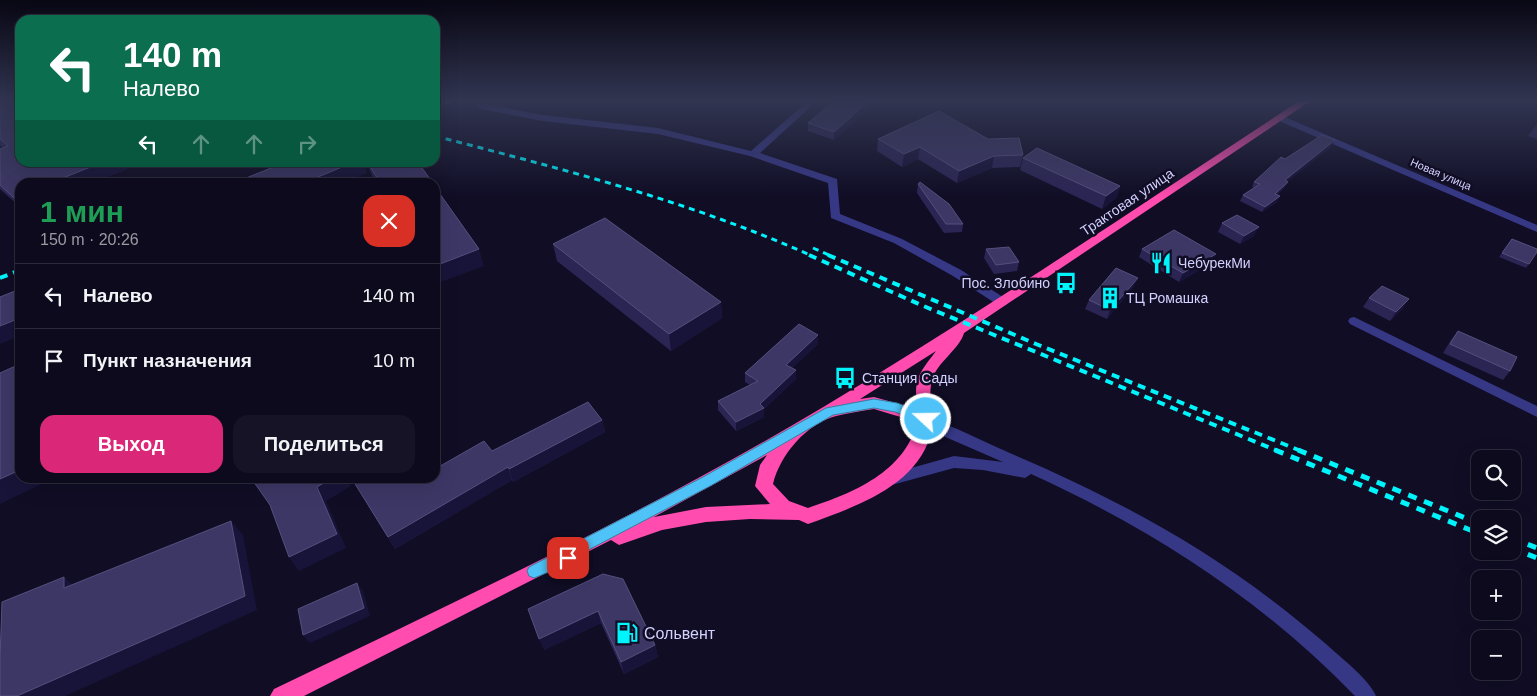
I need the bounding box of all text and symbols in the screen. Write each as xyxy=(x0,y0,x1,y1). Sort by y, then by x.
icon: left xyxy=(40,35,105,100)
text: 140 m xyxy=(123,35,222,74)
text: Налево xyxy=(123,76,200,101)
icon: left xyxy=(134,130,162,158)
icon: ahead xyxy=(187,130,215,158)
icon: ahead xyxy=(240,130,268,158)
icon: right xyxy=(293,130,321,158)
street label: Новая улица xyxy=(1409,156,1474,193)
street label: Трактовая улица xyxy=(1077,165,1177,239)
text: 1 мин xyxy=(40,195,124,228)
button: close xyxy=(363,195,415,247)
text: 150 m · 20:26 xyxy=(40,231,139,248)
restaurant icon: ЧебурекМи xyxy=(1148,250,1174,276)
place label: ЧебурекМи xyxy=(1178,255,1251,271)
bus stop icon: Пос. Злобино xyxy=(1053,270,1079,296)
place label: Пос. Злобино xyxy=(961,275,1050,291)
icon: left xyxy=(40,282,68,310)
text: Налево xyxy=(83,285,153,306)
text: 140 m xyxy=(362,285,415,306)
building icon: ТЦ Ромашка xyxy=(1097,285,1123,311)
place label: ТЦ Ромашка xyxy=(1126,290,1208,306)
icon: arrive xyxy=(40,347,68,375)
text: Пункт назначения xyxy=(83,350,252,371)
text: 10 m xyxy=(373,350,415,371)
bus stop icon: Станция Сады xyxy=(832,365,858,391)
place label: Станция Сады xyxy=(862,370,957,386)
position arrow xyxy=(899,392,951,444)
button: Выход xyxy=(40,415,223,473)
button: Поделиться xyxy=(233,415,415,473)
map controls xyxy=(1471,450,1521,680)
button: search xyxy=(1471,450,1521,500)
button: layers xyxy=(1471,510,1521,560)
pin xyxy=(547,537,589,579)
icon: arrive xyxy=(554,544,582,572)
button: + xyxy=(1471,570,1521,620)
fuel station icon: Сольвент xyxy=(614,620,640,646)
place label: Сольвент xyxy=(644,625,716,642)
button: − xyxy=(1471,630,1521,680)

